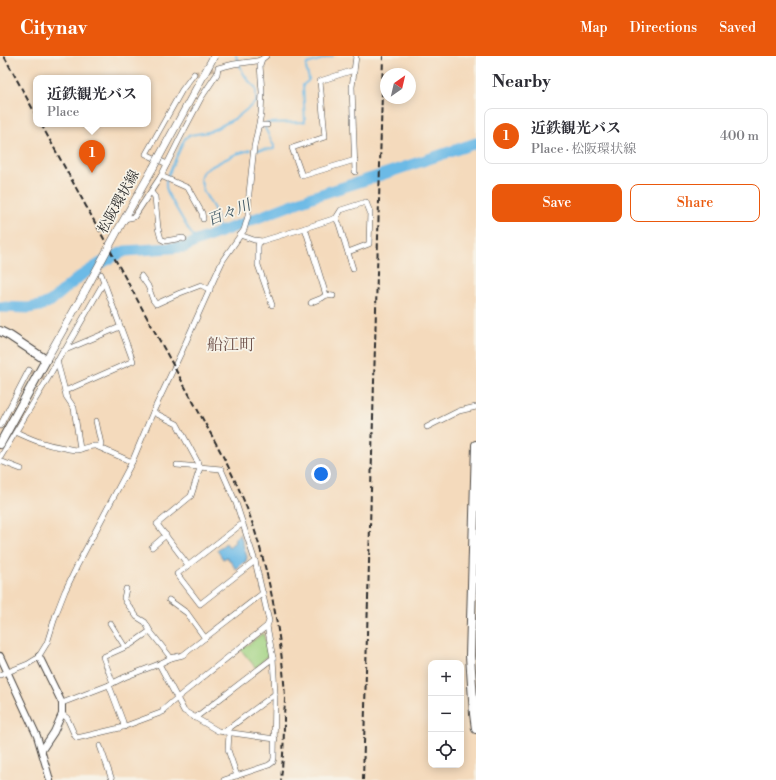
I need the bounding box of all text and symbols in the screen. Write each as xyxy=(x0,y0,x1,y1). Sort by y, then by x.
text: Citynav xyxy=(20,16,87,40)
text: Map xyxy=(580,19,608,37)
text: Directions xyxy=(630,19,697,37)
text: Saved xyxy=(719,19,756,37)
north arrow xyxy=(380,68,416,104)
text: Nearby xyxy=(492,71,551,93)
popup xyxy=(33,75,151,127)
text: 近鉄観光バス xyxy=(47,85,137,104)
text: Place xyxy=(47,104,79,120)
text: 近鉄観光バス xyxy=(531,119,621,138)
text: 1 xyxy=(503,128,509,144)
text: 400 m xyxy=(720,128,759,144)
pin: 1 xyxy=(79,140,105,173)
text: Place · 松阪環状線 xyxy=(531,141,636,157)
street label: 松阪環状線 xyxy=(94,167,144,237)
button: Save xyxy=(492,184,622,222)
button: Share xyxy=(630,184,760,222)
water label: 百々川 xyxy=(205,195,255,230)
district label: 船江町 xyxy=(207,335,255,355)
your location xyxy=(311,464,331,484)
map controls xyxy=(428,660,464,768)
button: + xyxy=(428,660,464,696)
button: − xyxy=(428,696,464,732)
button: locate xyxy=(428,732,464,768)

